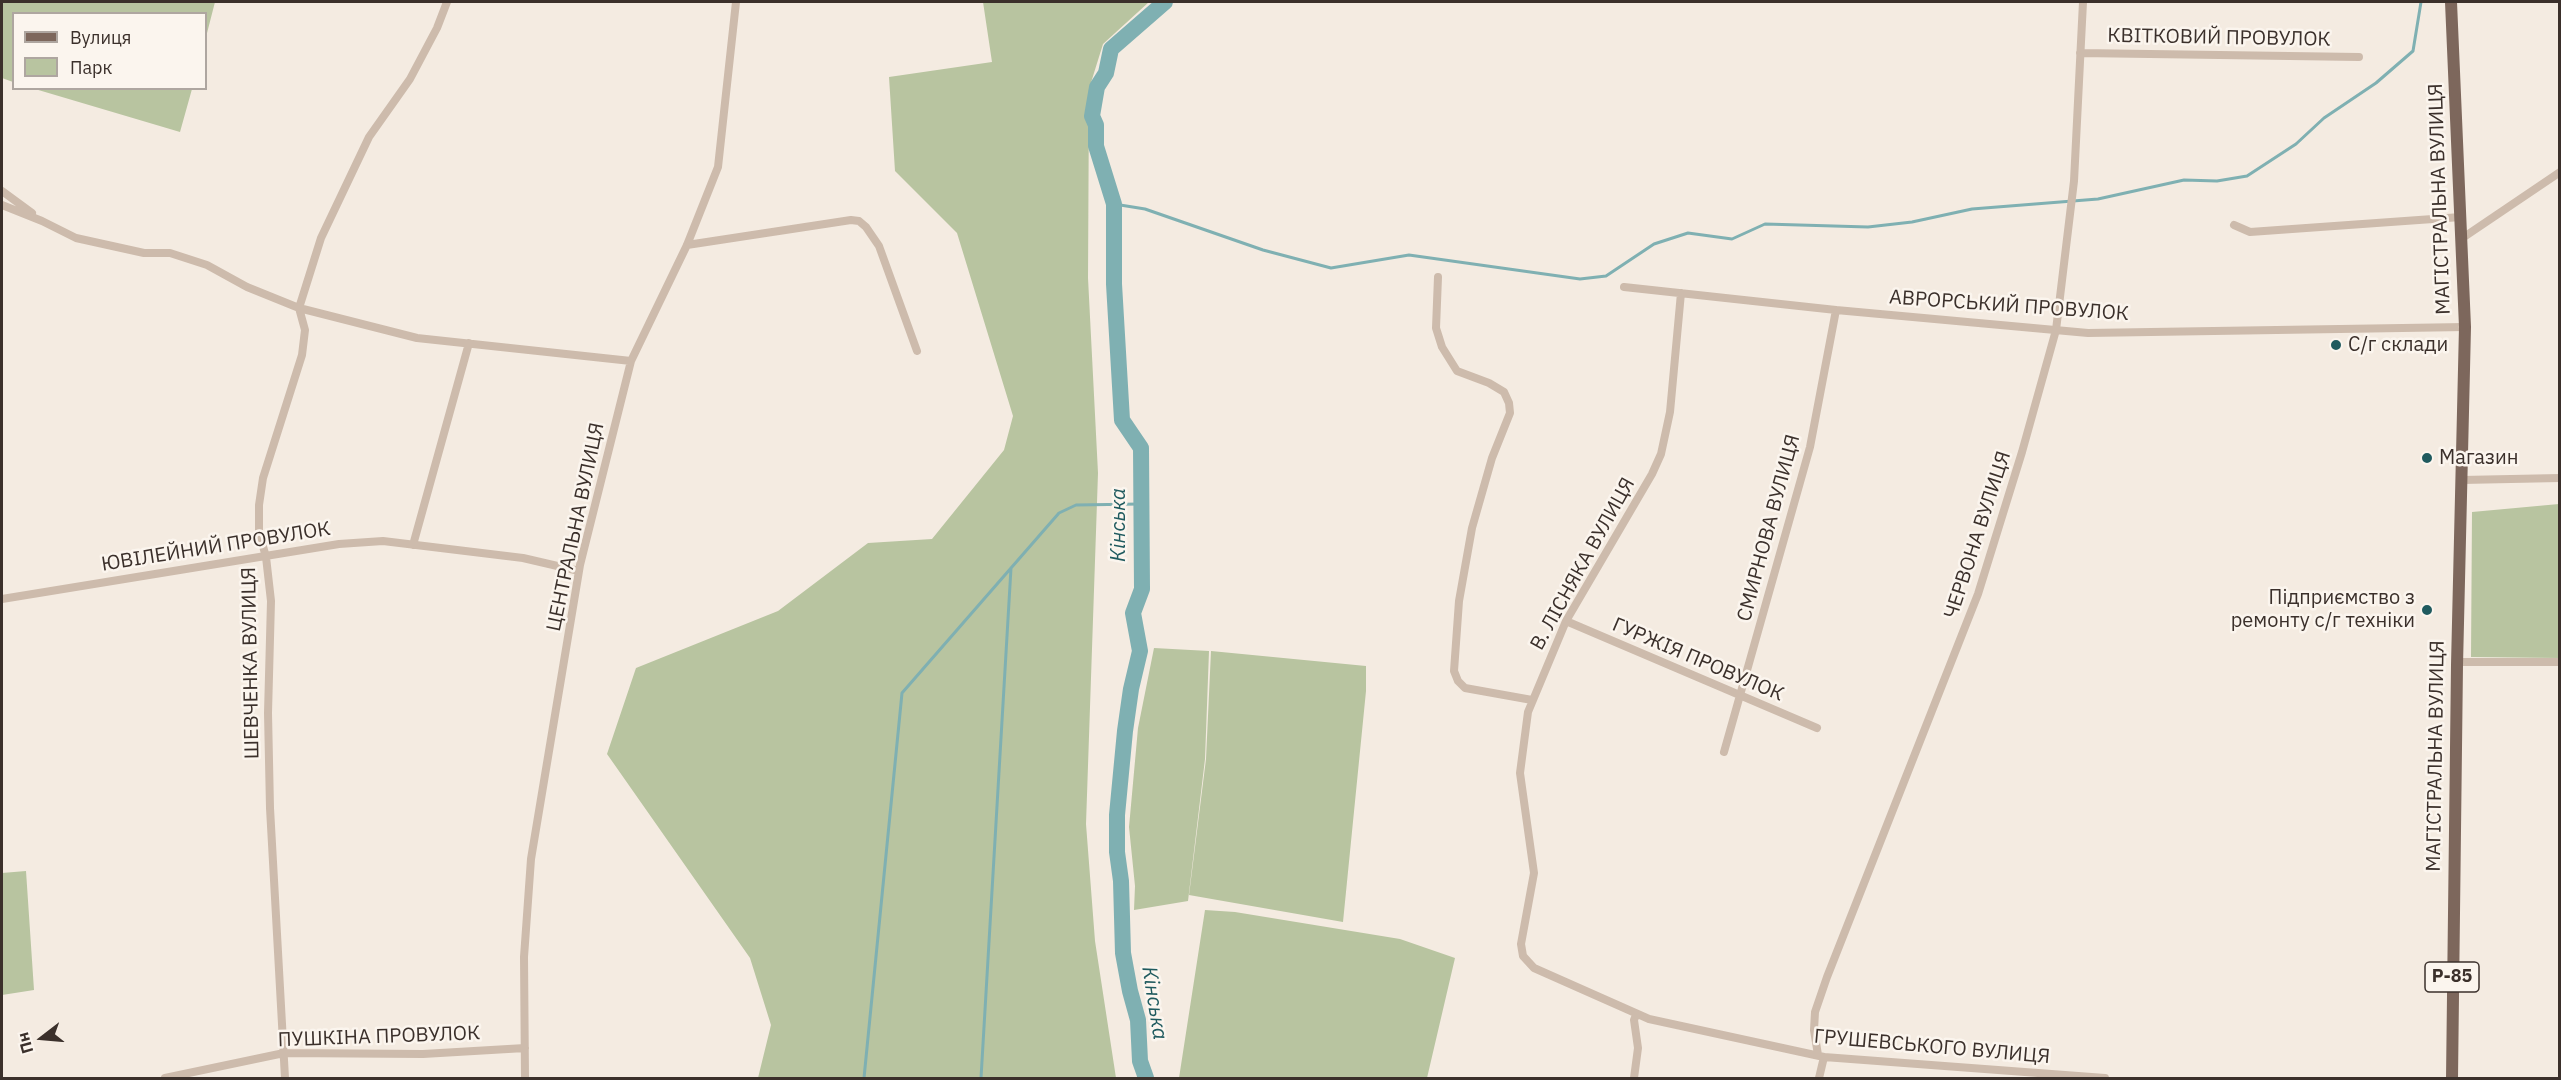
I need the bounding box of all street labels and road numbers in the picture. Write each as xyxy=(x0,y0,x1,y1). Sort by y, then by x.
street label: КВІТКОВИЙ ПРОВУЛОК xyxy=(2107,24,2331,52)
street label: МАГІСТРАЛЬНА ВУЛИЦЯ xyxy=(2424,83,2456,315)
street label: АВРОРСЬКИЙ ПРОВУЛОК xyxy=(1888,286,2130,326)
street label: ЦЕНТРАЛЬНА ВУЛИЦЯ xyxy=(542,420,610,634)
street label: СМИРНОВА ВУЛИЦЯ xyxy=(1733,432,1805,624)
street label: ЧЕРВОНА ВУЛИЦЯ xyxy=(1940,448,2016,622)
street label: В. ЛІСНЯКА ВУЛИЦЯ xyxy=(1526,474,1640,654)
street label: ЮВІЛЕЙНИЙ ПРОВУЛОК xyxy=(100,517,332,577)
street label: ШЕВЧЕНКА ВУЛИЦЯ xyxy=(237,567,265,759)
street label: ГУРЖІЯ ПРОВУЛОК xyxy=(1609,613,1787,707)
street label: МАГІСТРАЛЬНА ВУЛИЦЯ xyxy=(2422,640,2450,872)
road number: Р-85 xyxy=(2425,962,2479,992)
street label: ПУШКІНА ПРОВУЛОК xyxy=(277,1021,481,1053)
street label: ГРУШЕВСЬКОГО ВУЛИЦЯ xyxy=(1813,1025,2051,1069)

